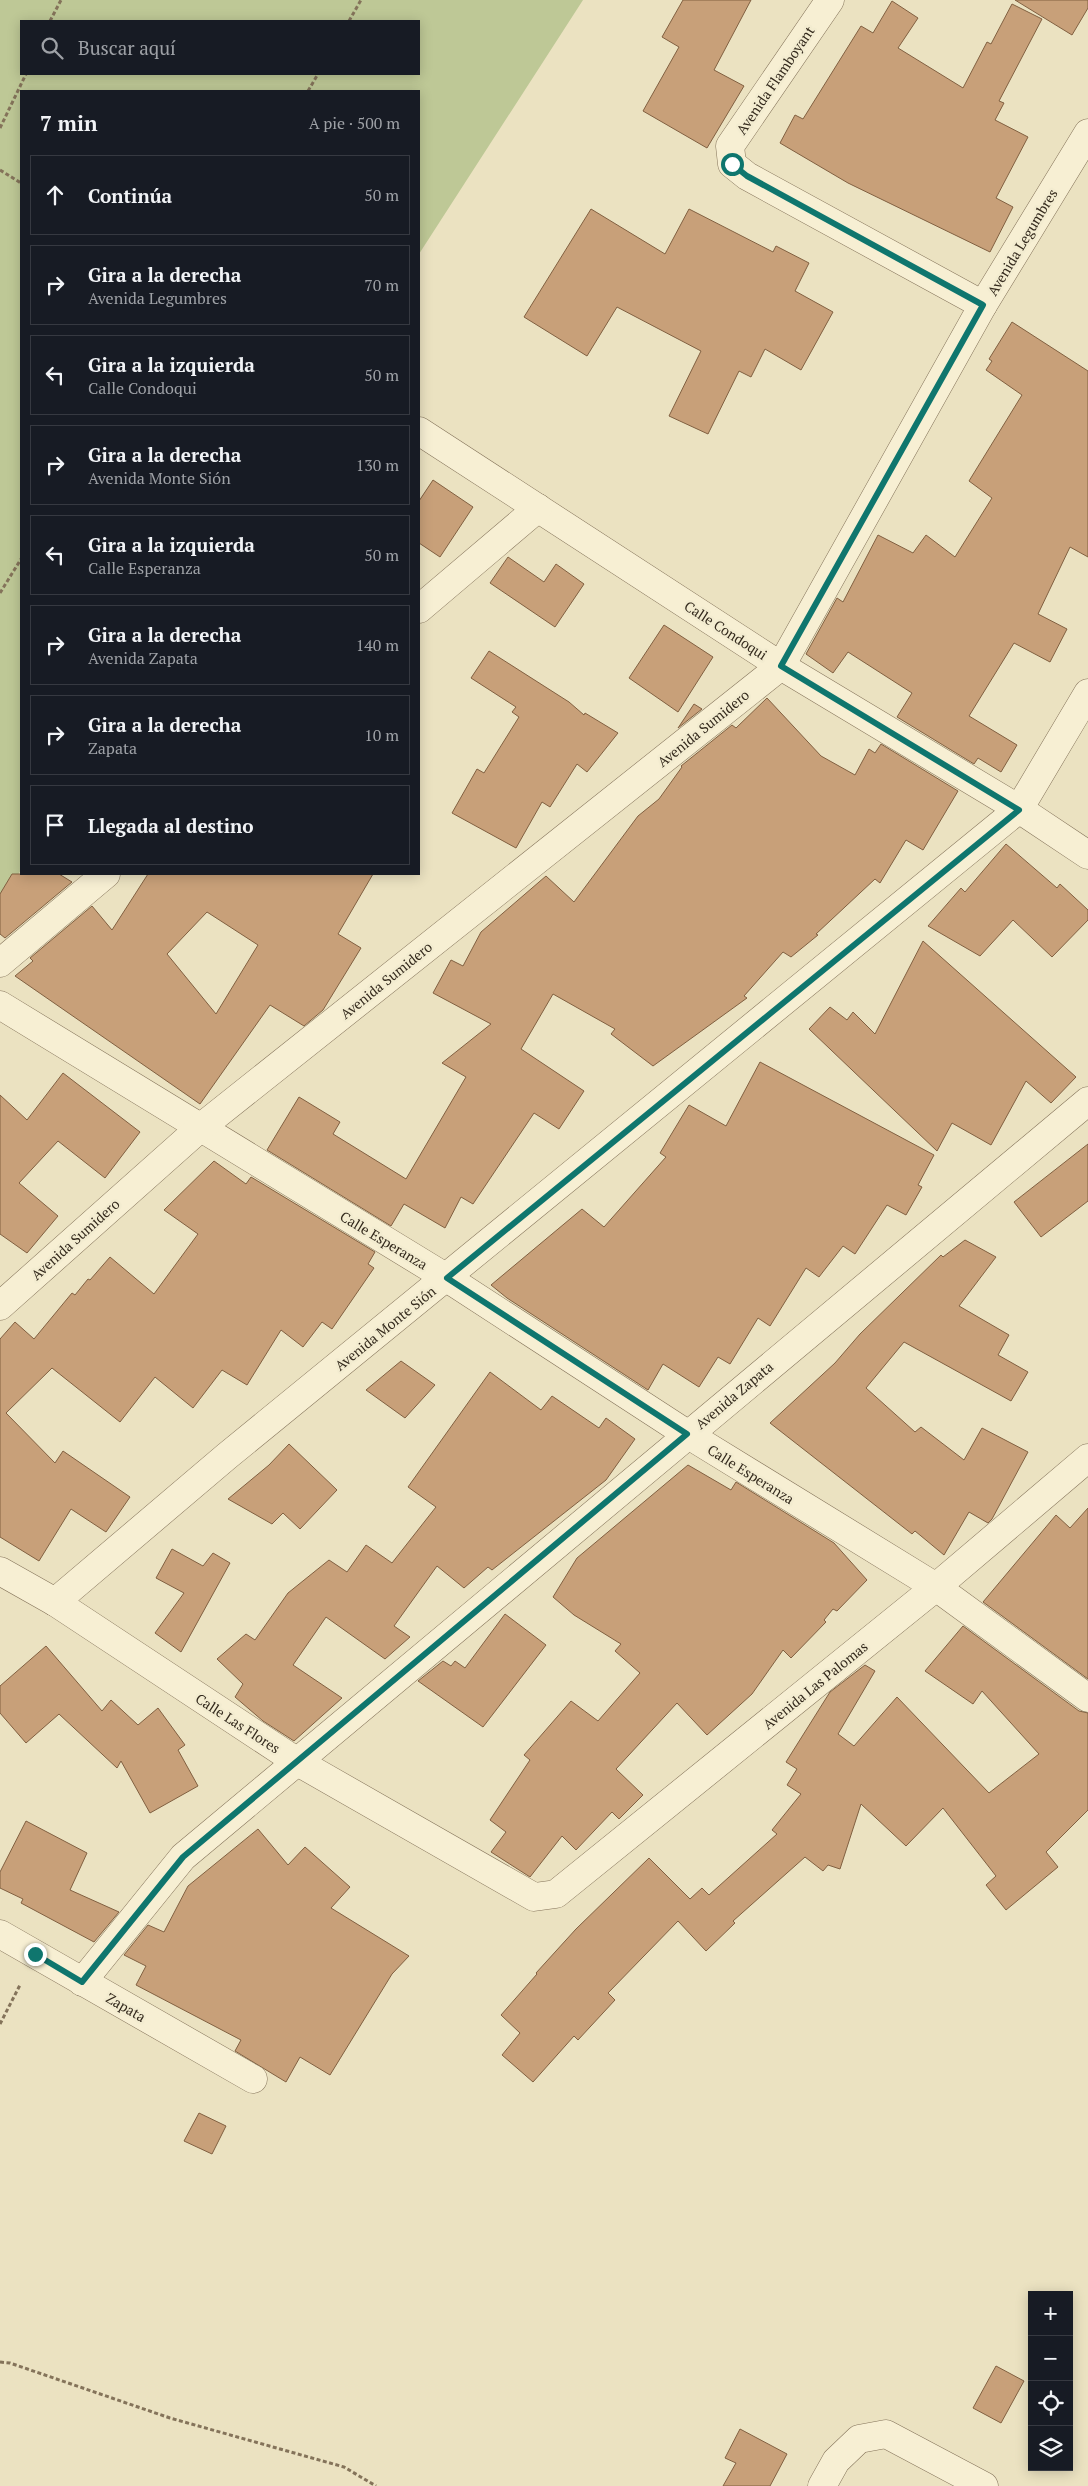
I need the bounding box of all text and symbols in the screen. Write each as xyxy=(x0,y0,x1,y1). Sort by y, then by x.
search box xyxy=(20,20,420,75)
street label: Avenida Flamboyant xyxy=(732,21,819,138)
icon: search xyxy=(38,34,66,62)
text: Buscar aquí xyxy=(78,35,176,60)
text: 7 min xyxy=(40,109,97,137)
text: A pie · 500 m xyxy=(309,112,400,134)
route start xyxy=(721,153,744,176)
icon: ahead xyxy=(41,181,69,209)
text: Continúa xyxy=(88,183,172,208)
text: 50 m xyxy=(364,184,399,206)
street label: Avenida Legumbres xyxy=(983,185,1061,299)
text: Gira a la derecha xyxy=(88,262,241,287)
icon: right xyxy=(41,271,69,299)
text: 70 m xyxy=(364,274,399,296)
text: Avenida Legumbres xyxy=(88,287,227,309)
text: Gira a la izquierda xyxy=(88,352,255,377)
icon: left xyxy=(41,361,69,389)
text: 50 m xyxy=(364,364,399,386)
text: Calle Condoqui xyxy=(88,377,197,399)
text: Gira a la derecha xyxy=(88,442,241,467)
icon: right xyxy=(41,451,69,479)
text: 130 m xyxy=(356,454,399,476)
text: Avenida Monte Sión xyxy=(88,467,231,489)
text: Gira a la izquierda xyxy=(88,532,255,557)
icon: left xyxy=(41,541,69,569)
text: 50 m xyxy=(364,544,399,566)
text: Calle Esperanza xyxy=(88,557,201,579)
street label: Calle Condoqui xyxy=(681,596,771,664)
text: Gira a la derecha xyxy=(88,622,241,647)
icon: right xyxy=(41,631,69,659)
text: 140 m xyxy=(356,634,399,656)
text: Avenida Zapata xyxy=(88,647,198,669)
street label: Avenida Sumidero xyxy=(653,685,753,771)
text: Gira a la derecha xyxy=(88,712,241,737)
icon: right xyxy=(41,721,69,749)
text: 10 m xyxy=(364,724,399,746)
text: Zapata xyxy=(88,737,137,759)
icon: arrive xyxy=(41,811,69,839)
text: Llegada al destino xyxy=(88,813,254,838)
street label: Avenida Sumidero xyxy=(336,937,436,1023)
street label: Avenida Sumidero xyxy=(27,1194,124,1284)
street label: Calle Esperanza xyxy=(337,1206,431,1274)
street label: Avenida Monte Sión xyxy=(331,1281,440,1375)
street label: Avenida Zapata xyxy=(691,1357,777,1433)
street label: Calle Esperanza xyxy=(704,1440,798,1508)
street label: Avenida Las Palomas xyxy=(759,1637,871,1733)
street label: Calle Las Flores xyxy=(192,1689,284,1757)
route end xyxy=(24,1943,47,1966)
street label: Zapata xyxy=(103,1988,149,2026)
map controls xyxy=(1028,2291,1073,2471)
button: + xyxy=(1028,2291,1073,2336)
button: − xyxy=(1028,2336,1073,2381)
button: locate xyxy=(1028,2381,1073,2426)
button: layers xyxy=(1028,2426,1073,2471)

